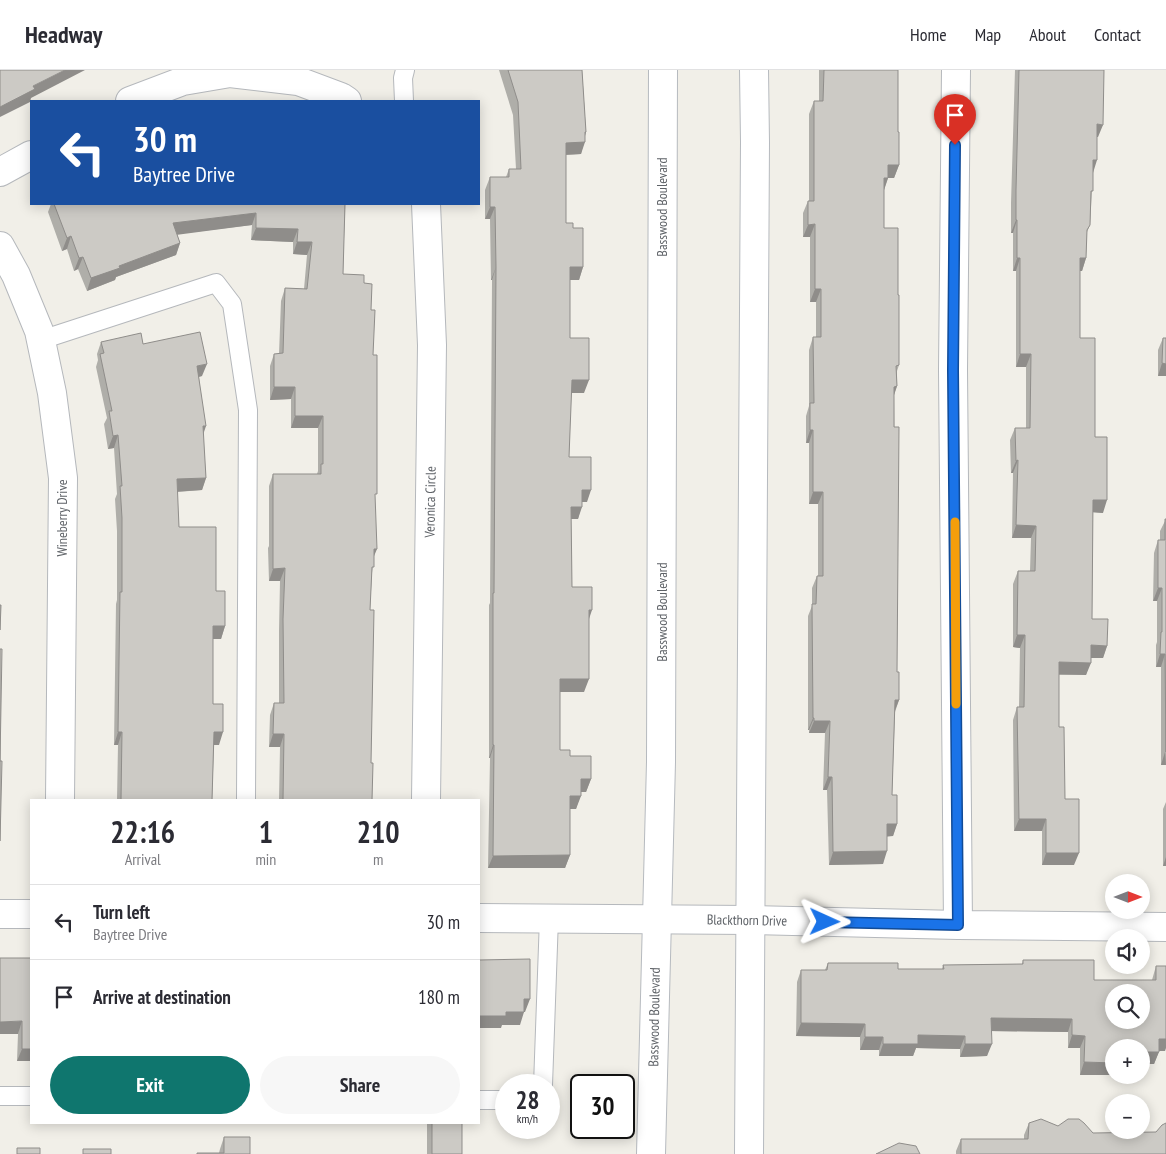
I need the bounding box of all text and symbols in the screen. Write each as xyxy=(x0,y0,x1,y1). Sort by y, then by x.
text: Headway xyxy=(25,19,102,50)
text: Home xyxy=(910,23,947,46)
text: Map xyxy=(975,23,1001,46)
text: About xyxy=(1029,23,1066,46)
text: Contact xyxy=(1094,23,1141,46)
pin xyxy=(934,94,976,145)
icon: arrive xyxy=(941,101,969,129)
text: 30 m xyxy=(133,116,197,162)
icon: left xyxy=(50,120,115,185)
street label: Basswood Boulevard xyxy=(653,157,671,257)
text: Baytree Drive xyxy=(133,160,235,188)
street label: Veronica Circle xyxy=(420,466,440,539)
street label: Wineberry Drive xyxy=(53,479,71,557)
street label: Basswood Boulevard xyxy=(653,562,671,662)
text: 22:16 xyxy=(110,812,175,851)
text: 1 xyxy=(259,812,273,851)
text: 210 xyxy=(357,812,400,851)
text: Arrival xyxy=(125,849,161,869)
text: min xyxy=(255,849,276,869)
text: m xyxy=(373,849,383,869)
north arrow xyxy=(1105,874,1150,919)
map controls xyxy=(1105,874,1150,1139)
position arrow xyxy=(798,895,850,947)
text: Turn left xyxy=(93,900,150,924)
icon: left xyxy=(50,908,78,936)
text: 30 m xyxy=(427,910,460,934)
street label: Blackthorn Drive xyxy=(707,910,788,930)
text: Baytree Drive xyxy=(93,924,167,944)
button: sound xyxy=(1105,929,1150,974)
street label: Basswood Boulevard xyxy=(644,967,664,1067)
icon: arrive xyxy=(50,983,78,1011)
button: search xyxy=(1105,984,1150,1029)
text: Arrive at destination xyxy=(93,985,231,1009)
text: 180 m xyxy=(418,985,460,1009)
button: + xyxy=(1105,1039,1150,1084)
button: Exit xyxy=(50,1056,250,1114)
button: Share xyxy=(260,1056,460,1114)
speed limit sign: 30 xyxy=(570,1074,635,1139)
text: 28 xyxy=(516,1084,539,1116)
button: − xyxy=(1105,1094,1150,1139)
text: km/h xyxy=(517,1111,538,1126)

